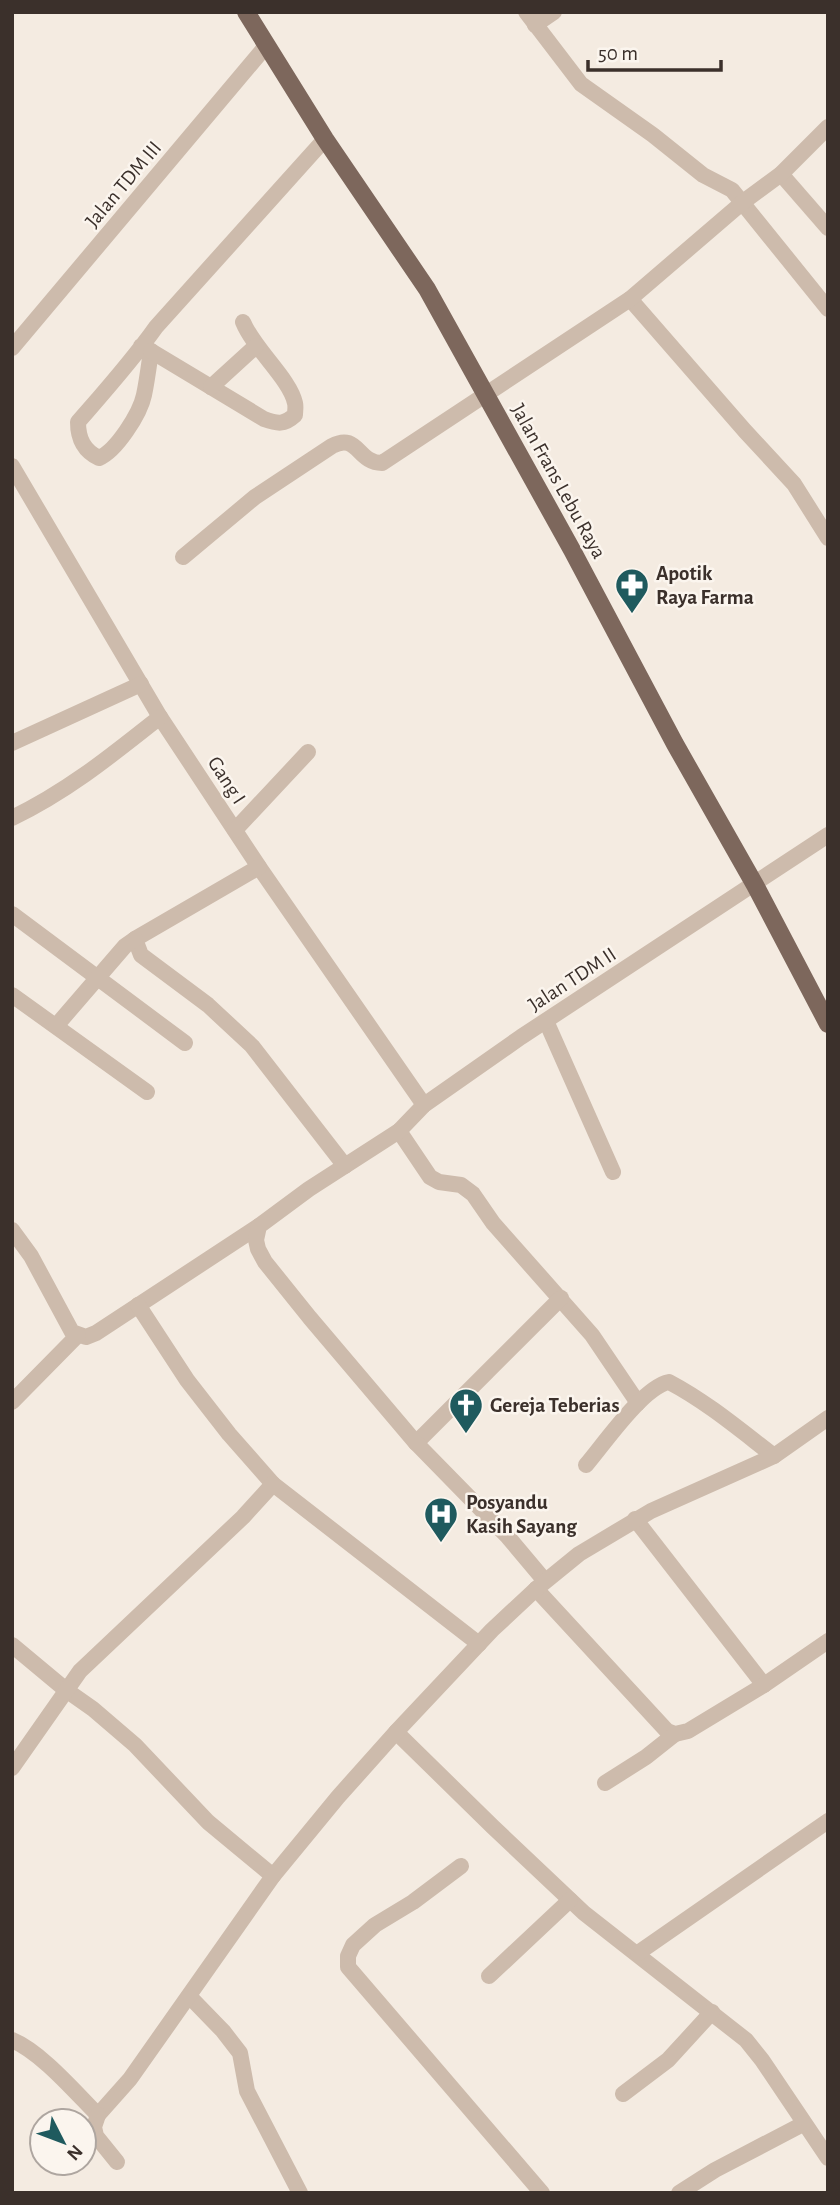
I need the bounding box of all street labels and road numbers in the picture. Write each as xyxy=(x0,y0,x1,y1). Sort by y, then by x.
street label: Jalan TDM III xyxy=(81,137,165,231)
street label: Jalan Frans Lebu Raya xyxy=(507,400,610,562)
street label: Gang I xyxy=(204,753,250,808)
street label: Jalan TDM II xyxy=(525,943,620,1015)

